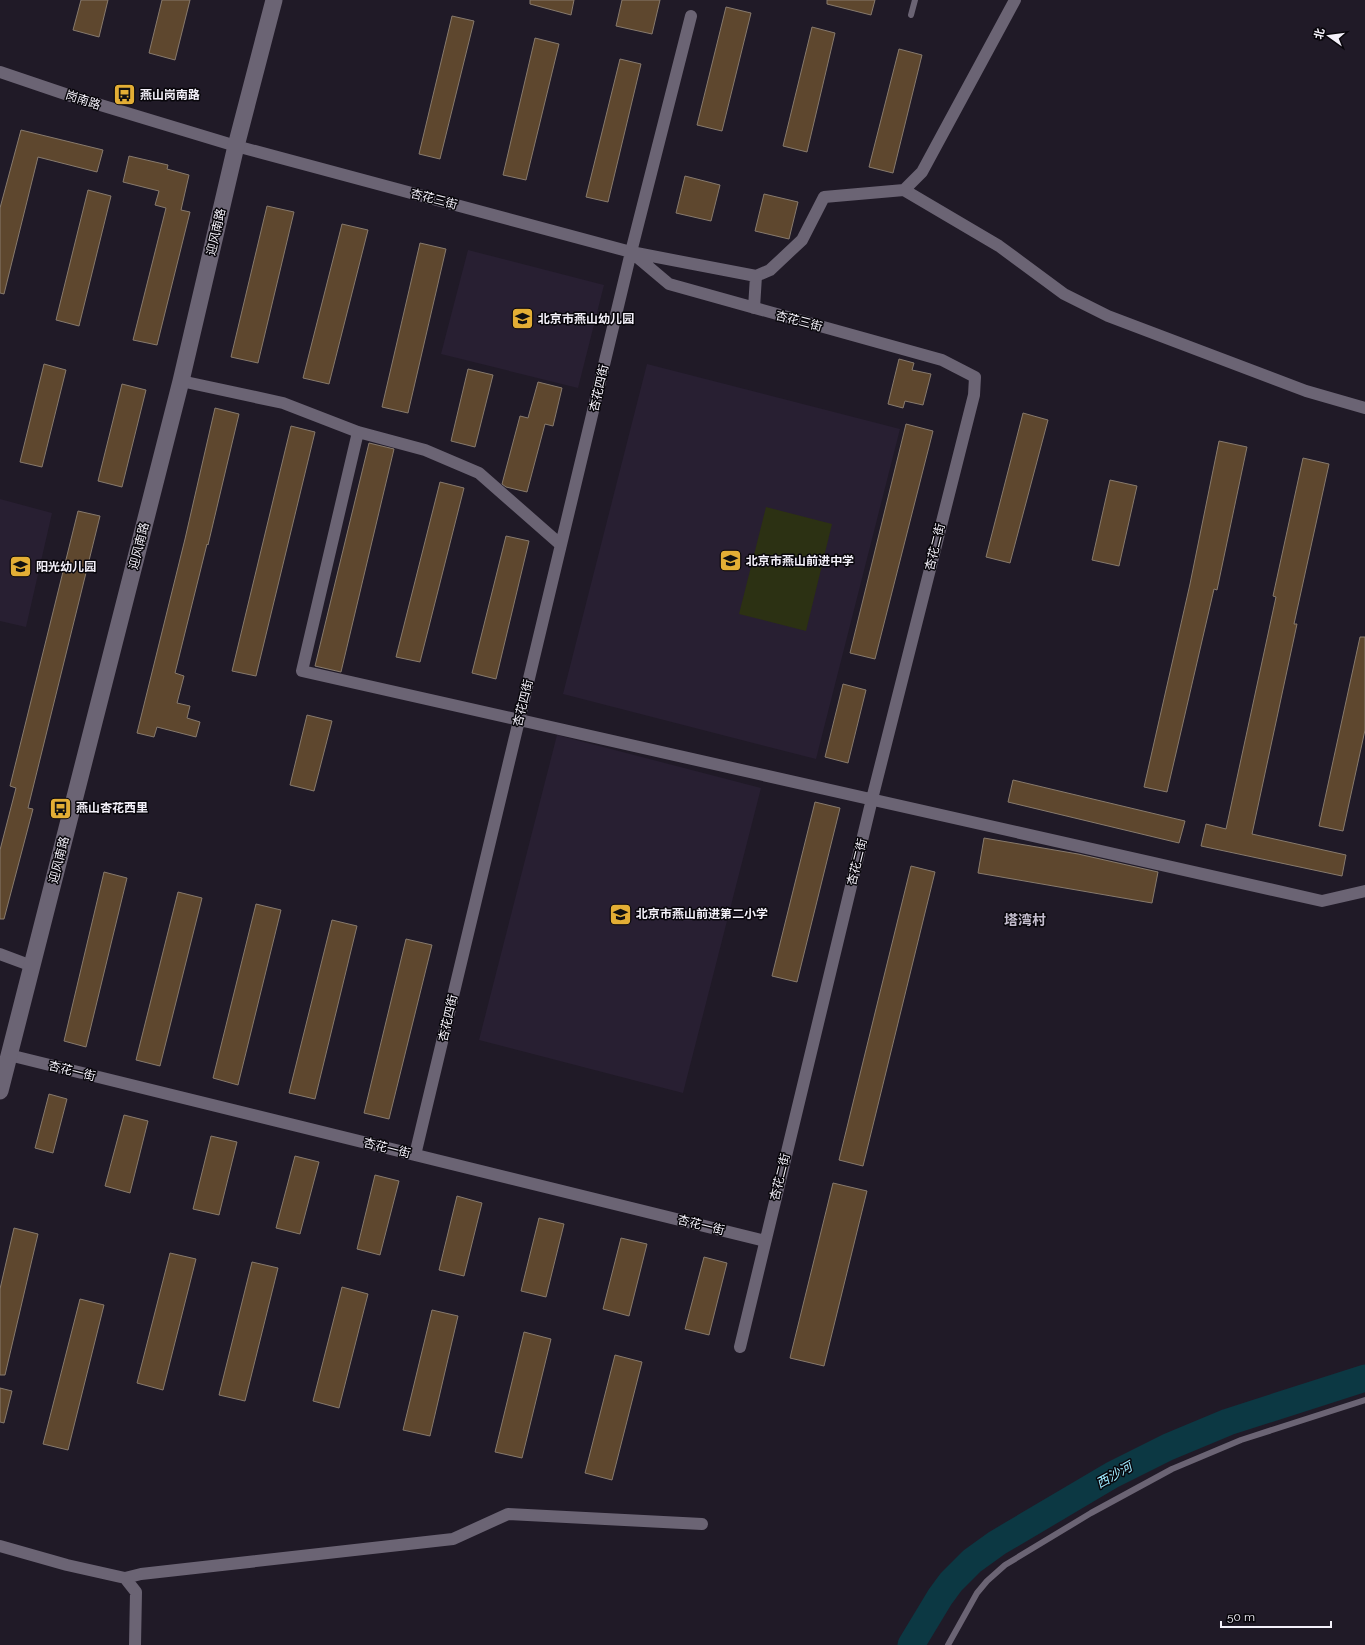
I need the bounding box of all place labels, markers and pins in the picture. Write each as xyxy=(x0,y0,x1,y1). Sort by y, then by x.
bus stop icon: 燕山岗南路 xyxy=(111,82,137,108)
place label: 燕山岗南路 xyxy=(140,88,200,102)
school or university icon: 北京市燕山幼儿园 xyxy=(510,306,536,332)
place label: 北京市燕山幼儿园 xyxy=(538,312,634,326)
school or university icon: 北京市燕山前进中学 xyxy=(718,548,744,574)
school or university icon: 阳光幼儿园 xyxy=(7,554,33,580)
place label: 北京市燕山前进中学 xyxy=(746,554,854,568)
place label: 阳光幼儿园 xyxy=(36,560,96,574)
bus stop icon: 燕山杏花西里 xyxy=(47,795,73,821)
place label: 燕山杏花西里 xyxy=(76,801,148,815)
school or university icon: 北京市燕山前进第二小学 xyxy=(607,901,633,927)
place label: 北京市燕山前进第二小学 xyxy=(636,907,768,921)

